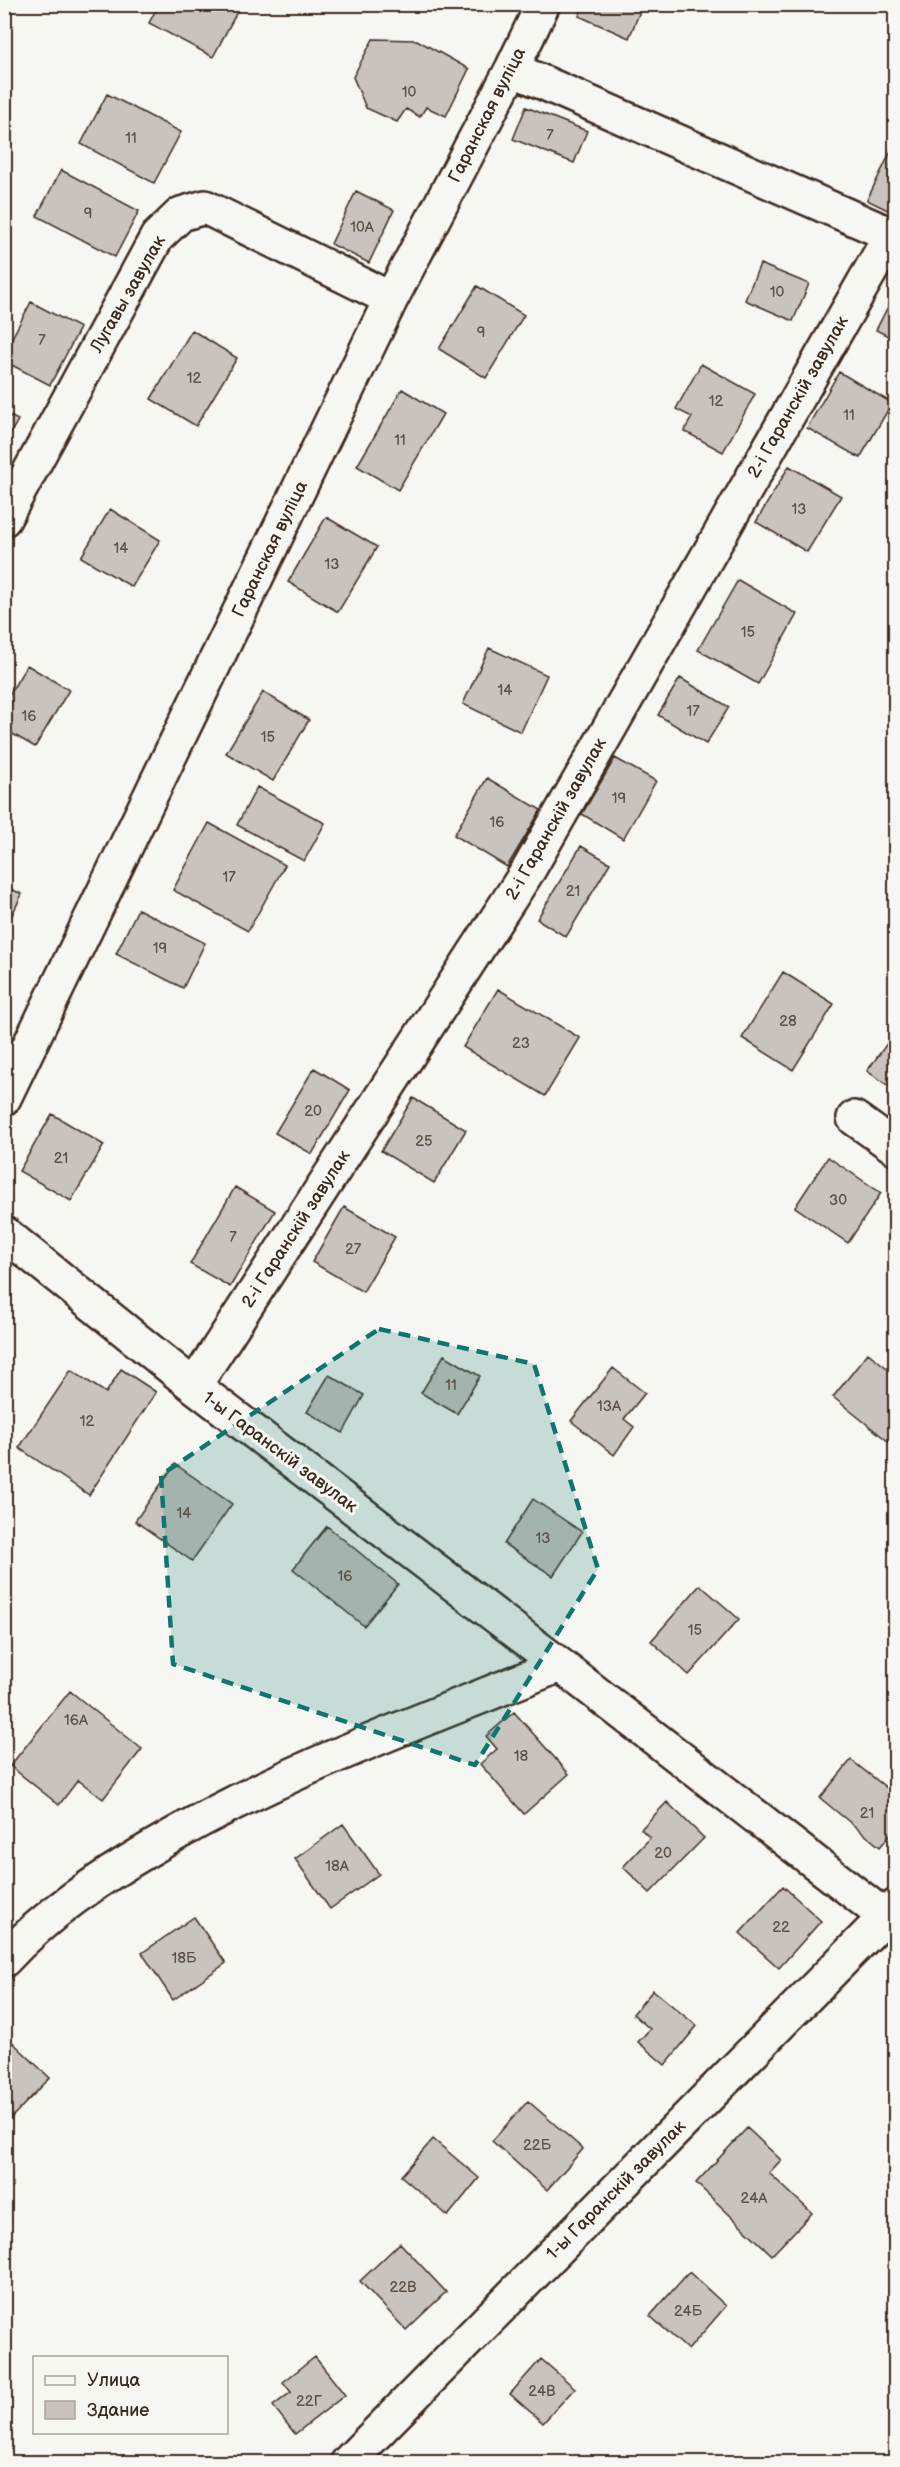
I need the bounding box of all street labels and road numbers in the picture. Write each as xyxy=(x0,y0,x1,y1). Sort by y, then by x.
street label: Гаранская вуліца xyxy=(444,44,530,186)
street label: Лугавы завулак xyxy=(85,231,170,357)
street label: 2-і Гаранскій завулак xyxy=(743,312,853,482)
street label: Гаранская вуліца xyxy=(228,477,312,620)
street label: 2-і Гаранскій завулак xyxy=(501,734,611,904)
street label: 2-і Гаранскій завулак xyxy=(237,1146,355,1312)
street label: 1-ы Гаранскій завулак xyxy=(198,1387,362,1517)
street label: 1-ы Гаранскій завулак xyxy=(542,2116,690,2264)

